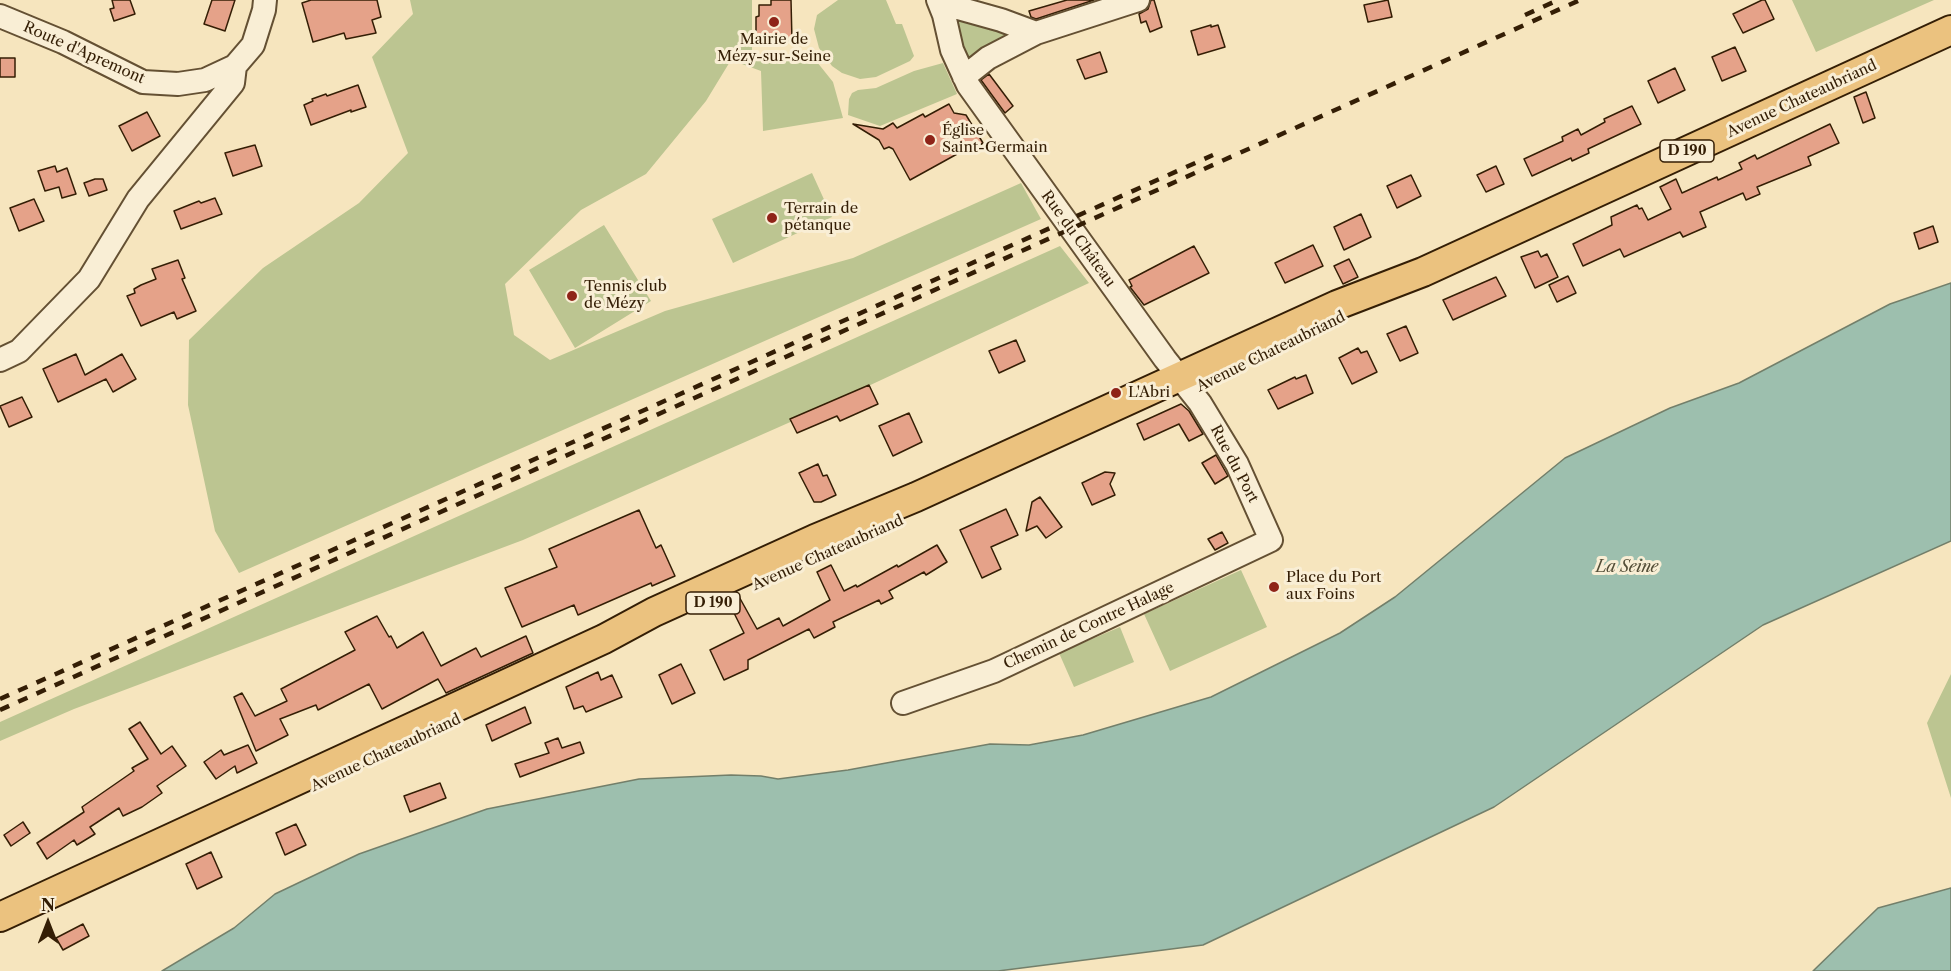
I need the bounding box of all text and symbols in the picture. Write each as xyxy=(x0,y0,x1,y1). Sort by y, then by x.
marker: Mairie de Mézy-sur-Seine xyxy=(767,15,781,29)
street label: Route d'Apremont xyxy=(20,18,148,88)
place label: Mairie de Mézy-sur-Seine xyxy=(717,31,831,66)
street label: Avenue Chateaubriand xyxy=(1724,56,1880,142)
place label: Église Saint-Germain xyxy=(942,122,1048,157)
marker: Église Saint-Germain xyxy=(923,133,937,147)
road number: D 190 xyxy=(1660,140,1714,162)
street label: Rue du Château xyxy=(1037,187,1119,291)
place label: Terrain de pétanque xyxy=(784,200,858,235)
marker: Terrain de pétanque xyxy=(765,211,779,225)
place label: Tennis club de Mézy xyxy=(584,278,667,313)
marker: Tennis club de Mézy xyxy=(565,289,579,303)
street label: Avenue Chateaubriand xyxy=(1194,308,1348,396)
place label: L'Abri xyxy=(1128,384,1170,402)
marker: L'Abri xyxy=(1109,386,1123,400)
street label: Rue du Port xyxy=(1206,422,1262,506)
street label: Avenue Chateaubriand xyxy=(750,512,906,594)
water label: La Seine xyxy=(1596,557,1658,577)
place label: Place du Port aux Foins xyxy=(1286,569,1381,604)
street label: Chemin de Contre Halage xyxy=(1001,579,1177,673)
marker: Place du Port aux Foins xyxy=(1267,580,1281,594)
road number: D 190 xyxy=(686,592,740,614)
street label: Avenue Chateaubriand xyxy=(308,710,464,796)
north arrow xyxy=(18,893,78,953)
text: N xyxy=(41,895,55,915)

